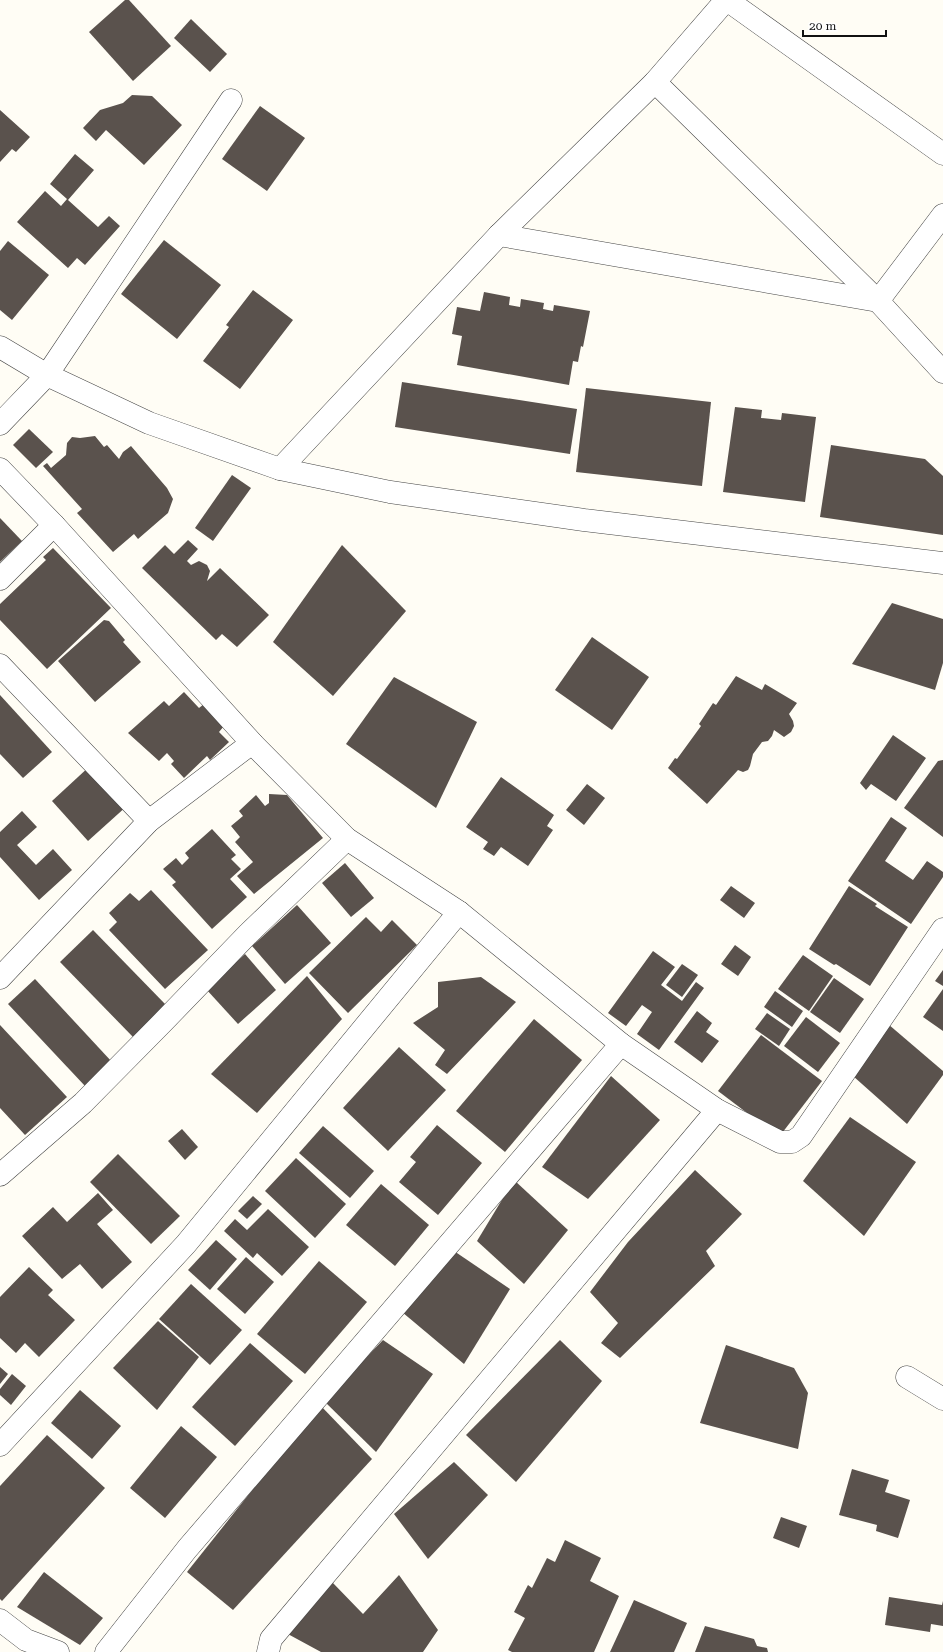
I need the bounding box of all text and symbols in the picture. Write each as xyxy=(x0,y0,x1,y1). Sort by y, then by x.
scale bar xyxy=(803,12,886,38)
text: 20 m xyxy=(809,19,836,33)

